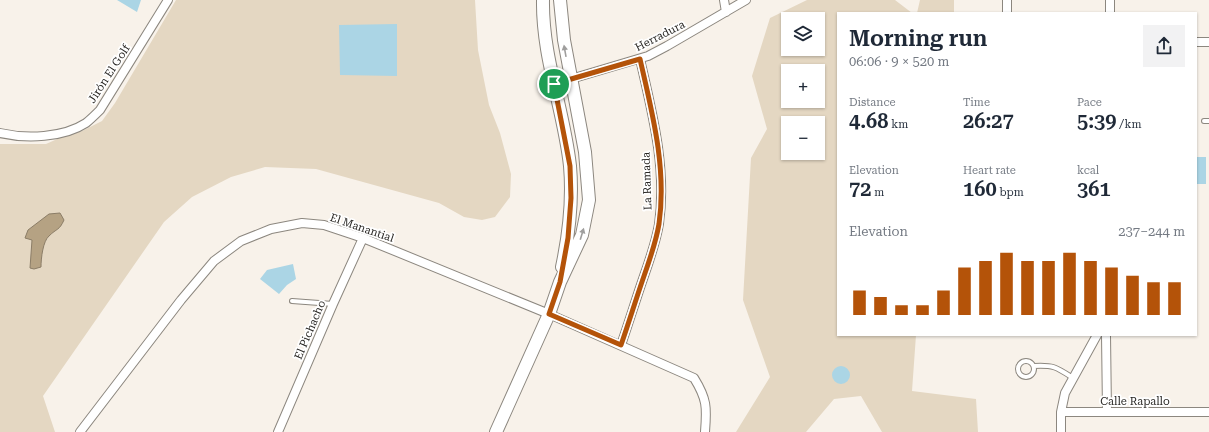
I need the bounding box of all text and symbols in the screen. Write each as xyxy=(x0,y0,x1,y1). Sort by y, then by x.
map controls xyxy=(781,12,825,160)
button: layers xyxy=(781,12,825,56)
street label: Herradura xyxy=(633,18,687,54)
button: share xyxy=(1143,25,1185,67)
text: Morning run xyxy=(849,26,987,51)
street label: Jirón El Golf xyxy=(85,42,133,106)
one-way arrow xyxy=(562,44,568,57)
text: 06:06 · 9 × 520 m xyxy=(849,54,949,69)
button: + xyxy=(781,64,825,108)
pin xyxy=(537,67,571,101)
icon: arrive xyxy=(543,73,565,95)
text: Distance xyxy=(849,96,896,109)
text: Time xyxy=(963,96,990,109)
text: Pace xyxy=(1077,96,1102,109)
text: 4.68 xyxy=(849,109,889,133)
text: 26:27 xyxy=(963,109,1014,133)
text: 5:39 xyxy=(1077,109,1117,133)
button: − xyxy=(781,116,825,160)
text: km xyxy=(889,118,908,131)
text: /km xyxy=(1117,118,1141,131)
street label: La Ramada xyxy=(639,152,655,210)
text: Elevation xyxy=(849,164,899,177)
text: Heart rate xyxy=(963,164,1016,177)
text: kcal xyxy=(1077,164,1099,177)
text: 72 xyxy=(849,177,871,201)
text: 160 xyxy=(963,177,997,201)
text: 361 xyxy=(1077,177,1111,201)
text: m xyxy=(871,186,884,199)
text: bpm xyxy=(997,186,1024,199)
street label: El Manantial xyxy=(328,211,396,245)
text: Elevation xyxy=(849,224,908,239)
text: 237–244 m xyxy=(1118,224,1185,239)
one-way arrow xyxy=(579,227,585,239)
street label: El Pichacho xyxy=(292,298,328,362)
street label: Calle Rapallo xyxy=(1100,395,1170,408)

